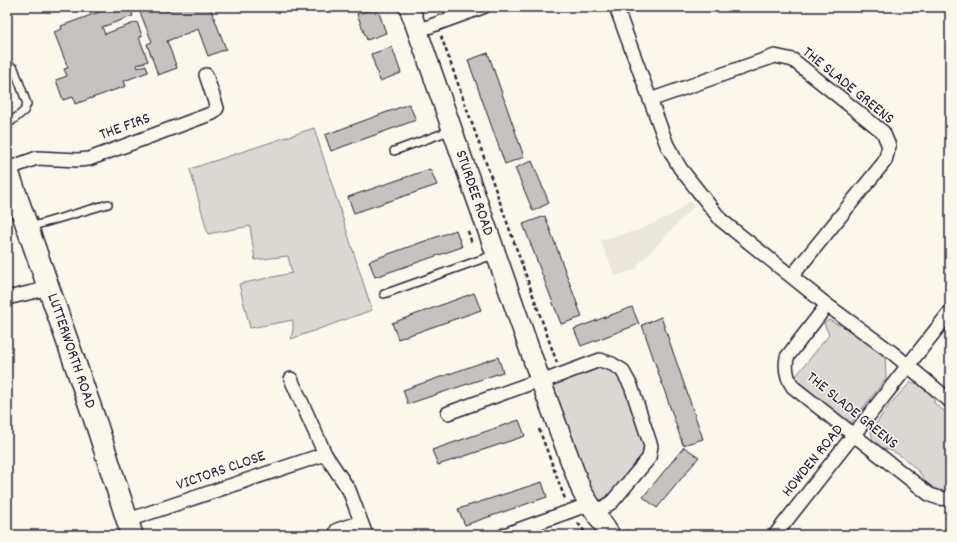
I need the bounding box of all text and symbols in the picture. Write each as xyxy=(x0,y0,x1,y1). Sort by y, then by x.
street label: THE SLADE GREENS xyxy=(797,42,899,130)
street label: THE FIRS xyxy=(96,107,154,147)
street label: STURDEE ROAD xyxy=(449,147,499,239)
street label: LUTTERWORTH ROAD xyxy=(41,290,101,412)
street label: THE SLADE GREENS xyxy=(801,367,903,455)
street label: HOWDEN ROAD xyxy=(776,420,850,502)
street label: VICTORS CLOSE xyxy=(173,445,269,497)

